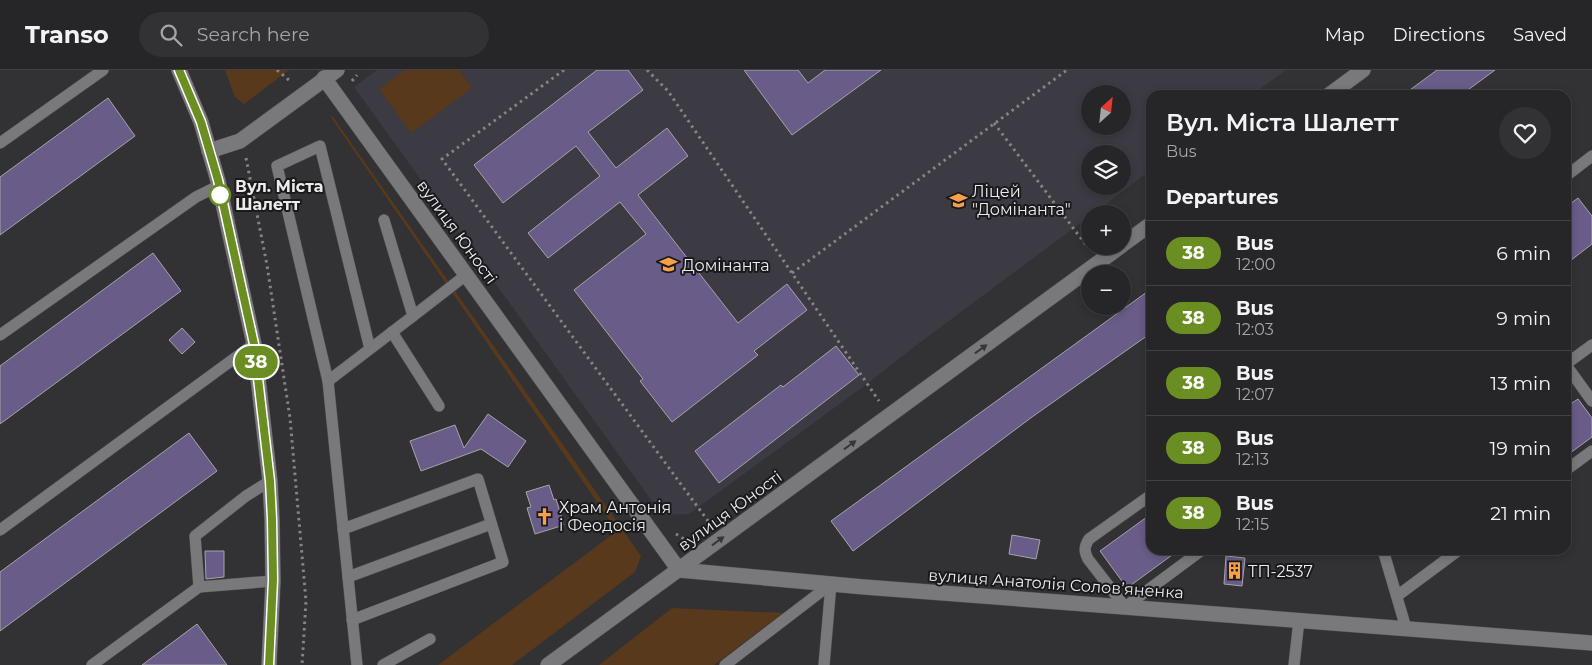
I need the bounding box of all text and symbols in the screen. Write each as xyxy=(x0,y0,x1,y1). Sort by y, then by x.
search box xyxy=(139,12,489,57)
text: Transo xyxy=(25,20,109,49)
icon: search xyxy=(157,21,185,49)
text: Search here xyxy=(197,23,310,46)
text: Map xyxy=(1325,24,1365,46)
text: Directions xyxy=(1393,24,1485,46)
text: Saved xyxy=(1513,24,1567,46)
north arrow xyxy=(1081,85,1131,135)
map controls xyxy=(1081,85,1131,315)
button: heart xyxy=(1499,107,1551,159)
text: Вул. Міста Шалетт xyxy=(1166,108,1399,137)
text: Bus xyxy=(1166,142,1197,161)
button: layers xyxy=(1081,145,1131,195)
street label: вулиця Юності xyxy=(413,176,501,288)
place label: Вул. Міста Шалетт xyxy=(235,177,323,214)
place label: Ліцей "Домінанта" xyxy=(972,182,1071,219)
marker: Вул. Міста Шалетт xyxy=(209,184,231,206)
text: Departures xyxy=(1166,186,1278,209)
school or university icon: Ліцей "Домінанта" xyxy=(948,190,968,210)
button: + xyxy=(1081,205,1131,255)
text: Bus xyxy=(1236,232,1274,255)
text: 38 xyxy=(1182,242,1205,264)
text: 6 min xyxy=(1496,242,1551,265)
school or university icon: Домінанта xyxy=(658,255,678,275)
text: 12:00 xyxy=(1236,255,1275,274)
place label: Домінанта xyxy=(682,256,769,275)
button: − xyxy=(1081,265,1131,315)
text: Bus xyxy=(1236,297,1274,320)
text: 38 xyxy=(1182,307,1205,329)
text: 9 min xyxy=(1496,307,1551,330)
text: 12:03 xyxy=(1236,320,1274,339)
one-way arrow xyxy=(974,344,988,354)
line badge: 38 xyxy=(234,346,278,378)
text: 38 xyxy=(245,351,267,373)
text: Bus xyxy=(1236,362,1274,385)
text: 38 xyxy=(1182,372,1205,394)
text: 13 min xyxy=(1490,372,1551,395)
text: 12:07 xyxy=(1236,385,1274,404)
text: Bus xyxy=(1236,427,1274,450)
text: 38 xyxy=(1182,437,1205,459)
text: 19 min xyxy=(1489,437,1551,460)
one-way arrow xyxy=(843,440,856,450)
text: 12:13 xyxy=(1236,450,1269,469)
street label: вулиця Юності xyxy=(674,467,786,555)
text: Bus xyxy=(1236,492,1274,515)
place label: Храм Антонія і Феодосія xyxy=(559,498,671,535)
text: 38 xyxy=(1182,502,1205,524)
text: 21 min xyxy=(1490,502,1551,525)
church icon: Храм Антонія і Феодосія xyxy=(535,506,555,526)
text: 12:15 xyxy=(1236,515,1269,534)
one-way arrow xyxy=(712,536,725,546)
building icon: ТП-2537 xyxy=(1224,561,1244,581)
place label: ТП-2537 xyxy=(1248,562,1313,581)
street label: вулиця Анатолія Соловʼяненка xyxy=(928,566,1184,602)

